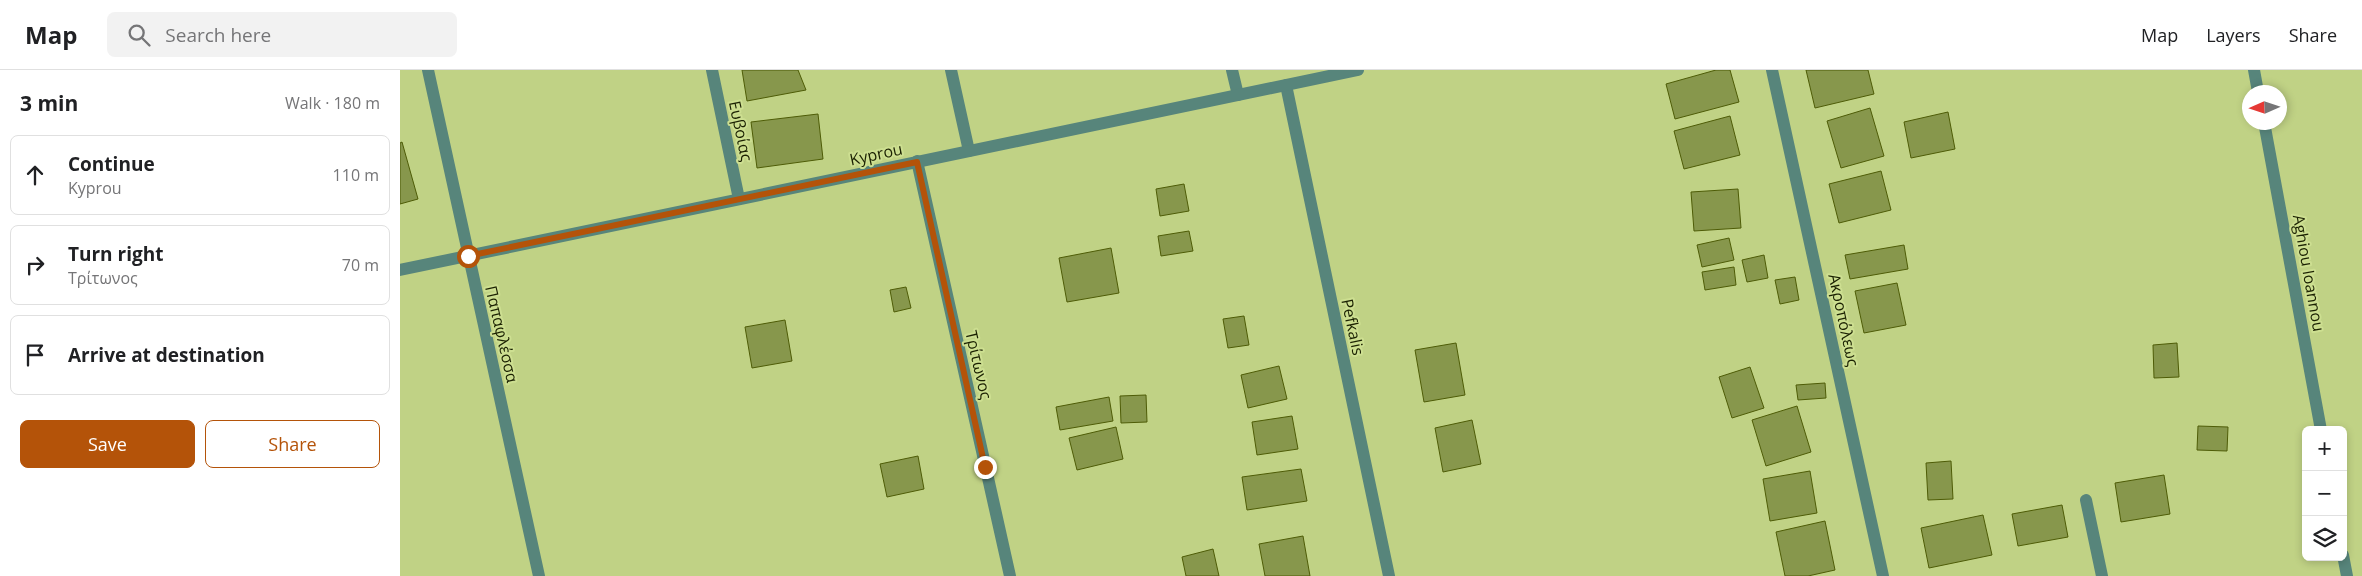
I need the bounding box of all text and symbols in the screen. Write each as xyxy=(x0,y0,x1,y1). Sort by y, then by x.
search box xyxy=(107,12,457,57)
text: Map xyxy=(25,18,77,51)
icon: search xyxy=(125,21,153,49)
text: Search here xyxy=(165,22,271,48)
text: Map xyxy=(2141,23,2178,47)
text: Layers xyxy=(2206,23,2261,47)
text: Share xyxy=(2289,23,2337,47)
north arrow xyxy=(2242,85,2287,130)
text: 3 min xyxy=(20,89,78,117)
text: Walk · 180 m xyxy=(285,92,380,114)
street label: Ευβοίας xyxy=(724,99,758,164)
street label: Kyprou xyxy=(848,138,904,170)
text: Continue xyxy=(68,151,155,177)
icon: ahead xyxy=(21,161,49,189)
text: 110 m xyxy=(333,164,379,186)
text: Kyprou xyxy=(68,177,122,199)
street label: Aghiou Ioannou xyxy=(2288,213,2330,333)
text: Turn right xyxy=(68,241,163,267)
route start xyxy=(457,245,480,268)
icon: right xyxy=(21,251,49,279)
text: 70 m xyxy=(342,254,379,276)
text: Τρίτωνος xyxy=(68,267,138,289)
street label: Ακροπόλεως xyxy=(1823,272,1865,369)
street label: Παπαφλέσσα xyxy=(480,283,524,385)
street label: Pefkalis xyxy=(1336,297,1370,357)
street label: Τρίτωνος xyxy=(960,329,998,402)
icon: arrive xyxy=(21,341,49,369)
text: Arrive at destination xyxy=(68,342,265,368)
button: Save xyxy=(20,420,195,468)
button: Share xyxy=(205,420,380,468)
map controls xyxy=(2302,426,2347,561)
button: + xyxy=(2302,426,2347,471)
route end xyxy=(974,456,997,479)
button: − xyxy=(2302,471,2347,516)
button: layers xyxy=(2302,516,2347,561)

